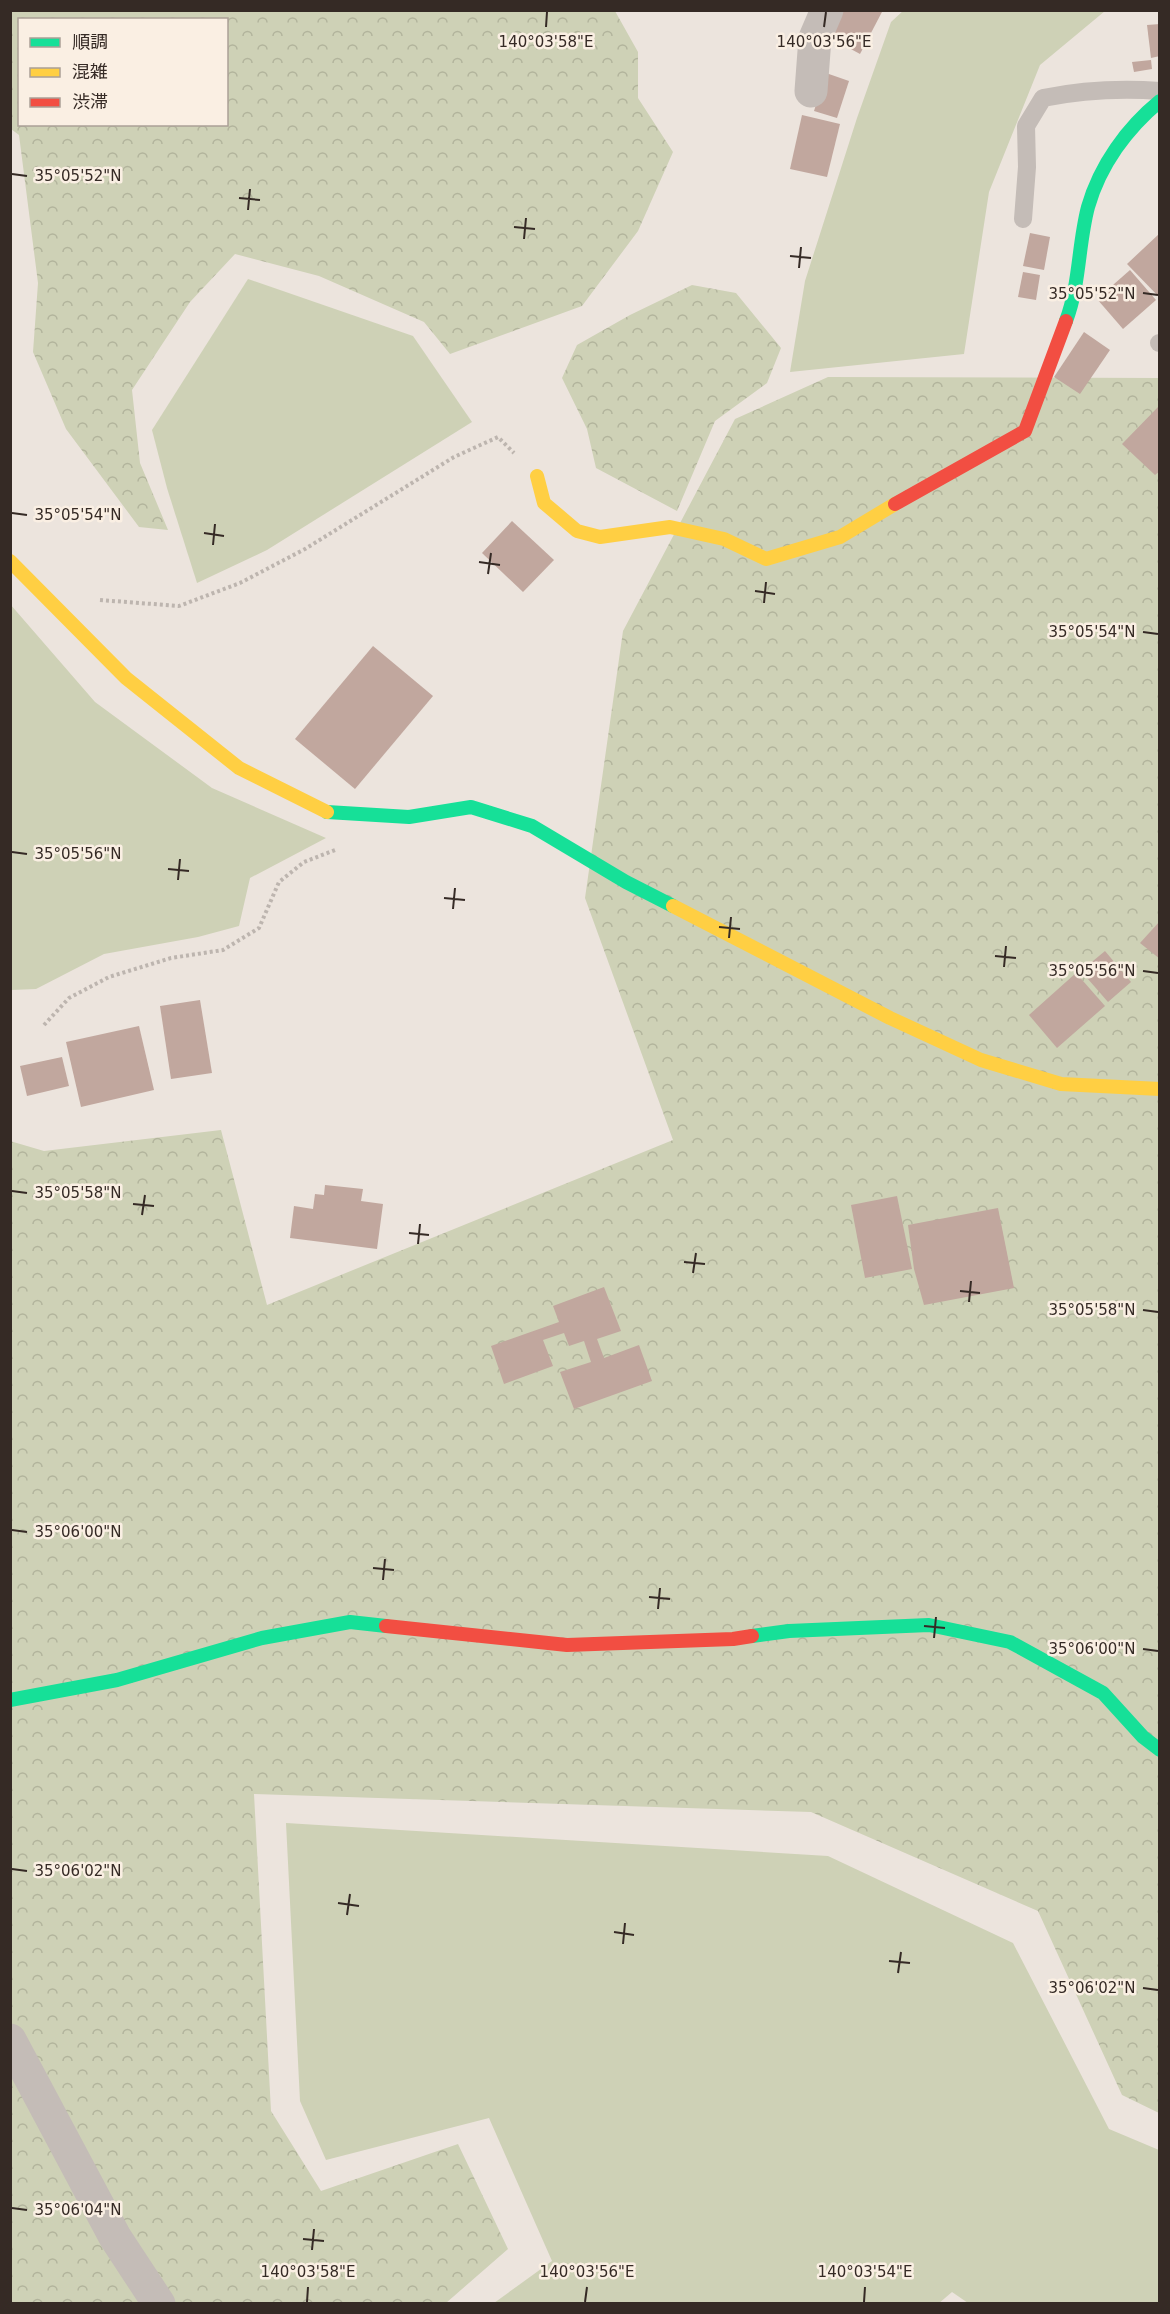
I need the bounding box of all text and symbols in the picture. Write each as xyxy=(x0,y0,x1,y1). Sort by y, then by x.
legend xyxy=(18,18,228,126)
text: 順調 xyxy=(72,31,108,52)
text: 140°03'58"E xyxy=(499,33,593,51)
text: 140°03'56"E xyxy=(777,33,871,51)
text: 混雑 xyxy=(72,61,108,82)
text: 渋滞 xyxy=(72,91,108,112)
text: 35°05'52"N xyxy=(34,167,122,185)
text: 35°05'52"N xyxy=(1048,285,1136,303)
text: 35°05'54"N xyxy=(34,506,122,524)
text: 35°05'54"N xyxy=(1048,623,1136,641)
text: 35°05'56"N xyxy=(34,845,122,863)
text: 35°05'56"N xyxy=(1048,962,1136,980)
text: 35°05'58"N xyxy=(34,1184,122,1202)
text: 35°05'58"N xyxy=(1048,1301,1136,1319)
text: 35°06'00"N xyxy=(34,1523,122,1541)
text: 35°06'00"N xyxy=(1048,1640,1136,1658)
text: 35°06'02"N xyxy=(34,1862,122,1880)
text: 35°06'02"N xyxy=(1048,1979,1136,1997)
text: 35°06'04"N xyxy=(34,2201,122,2219)
text: 140°03'58"E xyxy=(261,2263,355,2281)
text: 140°03'56"E xyxy=(540,2263,634,2281)
text: 140°03'54"E xyxy=(818,2263,912,2281)

